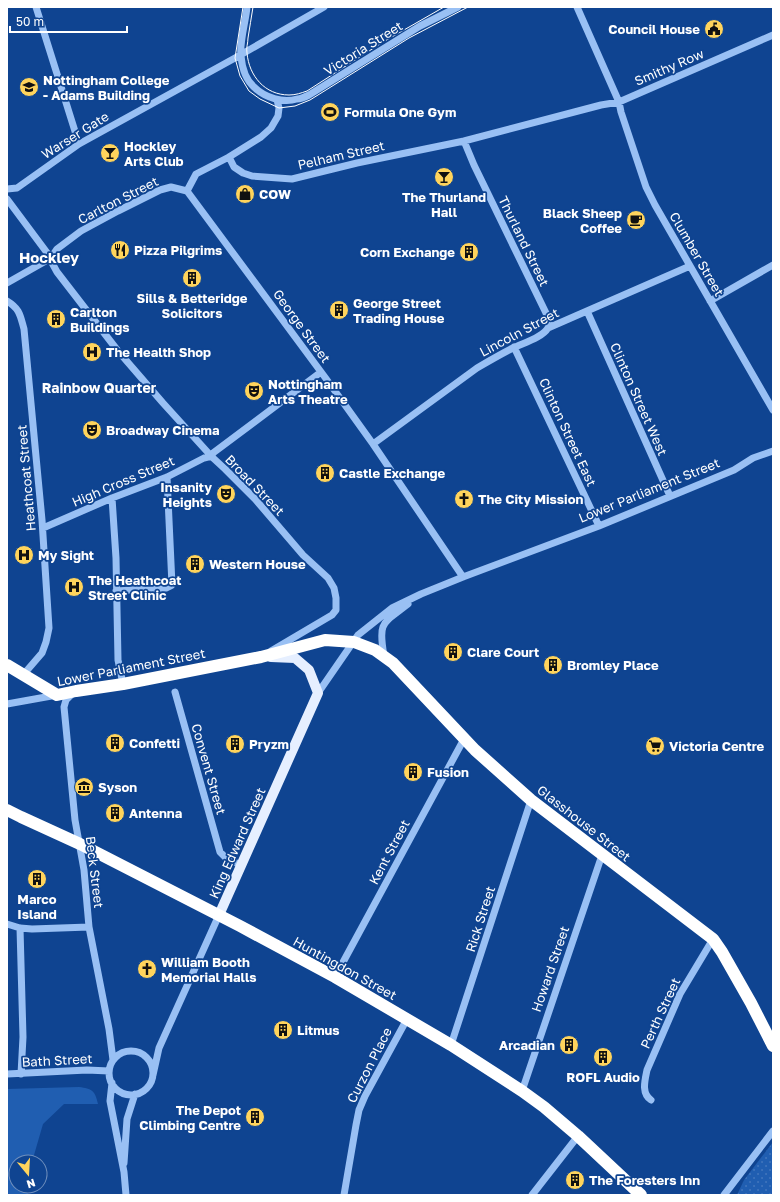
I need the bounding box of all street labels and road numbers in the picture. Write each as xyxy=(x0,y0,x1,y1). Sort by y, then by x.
street label: Victoria Street xyxy=(321,17,405,79)
street label: Smithy Row xyxy=(632,45,706,89)
street label: Warser Gate xyxy=(38,108,112,162)
street label: Pelham Street xyxy=(296,137,386,173)
street label: Carlton Street xyxy=(75,173,161,227)
street label: Thurland Street xyxy=(495,193,553,289)
street label: Clumber Street xyxy=(666,209,728,299)
street label: George Street xyxy=(270,286,334,366)
street label: Lincoln Street xyxy=(477,304,561,360)
street label: Clinton Street West xyxy=(607,340,671,458)
street label: Clinton Street East xyxy=(536,375,600,489)
street label: Heathcoat Street xyxy=(13,424,39,532)
street label: Broad Street xyxy=(222,451,288,519)
street label: High Cross Street xyxy=(69,452,177,510)
street label: Lower Parliament Street xyxy=(576,454,722,526)
street label: Lower Parliament Street xyxy=(55,645,207,689)
street label: Convent Street xyxy=(188,722,230,816)
street label: Glasshouse Street xyxy=(534,782,634,864)
street label: King Edward Street xyxy=(205,785,269,901)
street label: Kent Street xyxy=(365,817,413,887)
street label: Beck Street xyxy=(83,835,107,909)
street label: Rick Street xyxy=(462,884,498,954)
street label: Howard Street xyxy=(528,924,572,1014)
street label: Huntingdon Street xyxy=(290,933,400,1003)
street label: Perth Street xyxy=(637,975,683,1051)
street label: Curzon Place xyxy=(343,1025,395,1105)
street label: Bath Street xyxy=(21,1050,93,1070)

